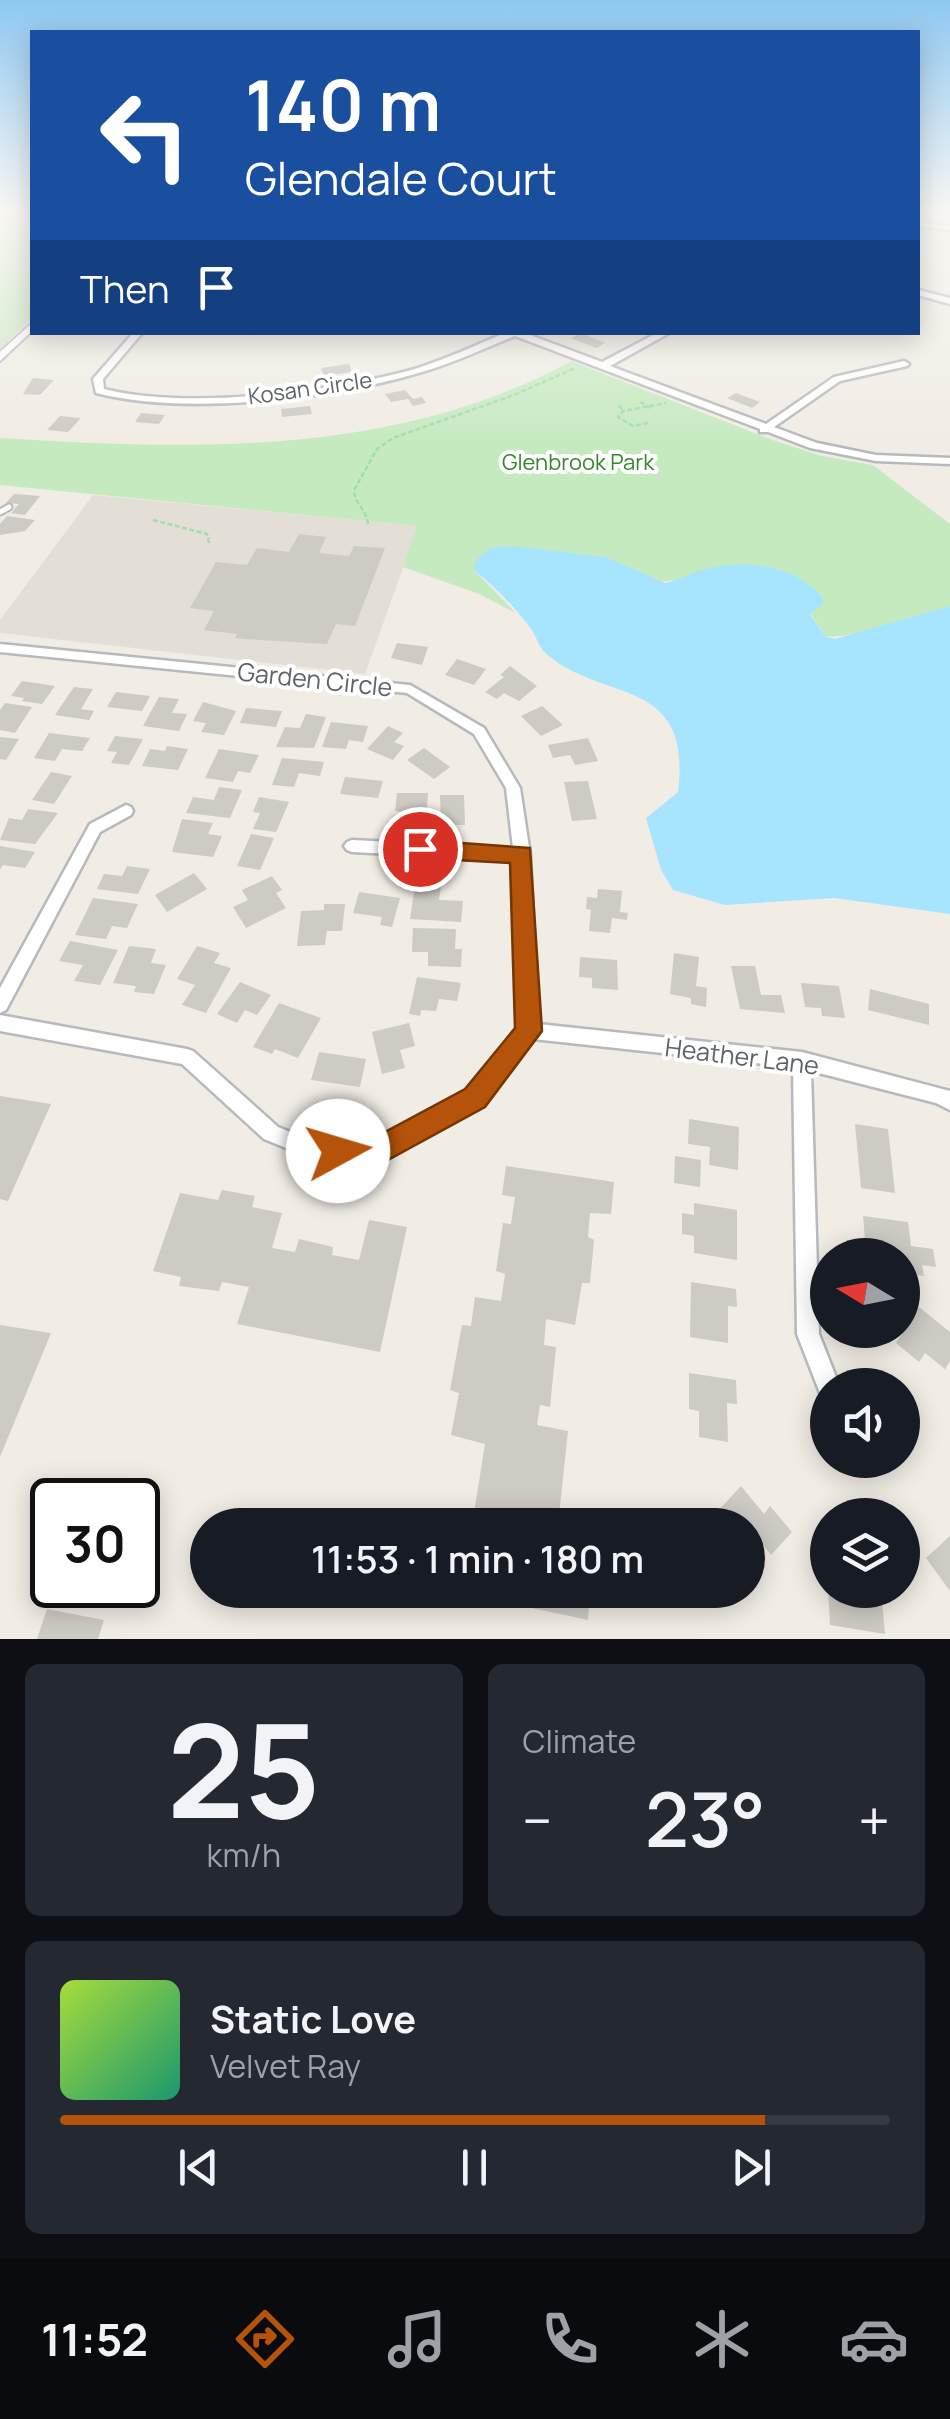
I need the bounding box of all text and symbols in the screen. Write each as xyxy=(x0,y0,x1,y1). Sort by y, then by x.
text: 140 m xyxy=(245,56,441,152)
icon: left xyxy=(80,70,210,200)
text: Glendale Court xyxy=(245,147,557,209)
icon: arrive xyxy=(189,260,244,315)
text: Then xyxy=(80,262,169,314)
street label: Kosan Circle xyxy=(246,364,374,412)
park label: Glenbrook Park xyxy=(502,447,655,477)
street label: Garden Circle xyxy=(236,653,394,705)
pin xyxy=(378,807,463,892)
icon: arrive xyxy=(393,822,448,877)
street label: Heather Lane xyxy=(663,1029,821,1083)
position arrow xyxy=(286,1099,390,1203)
north arrow xyxy=(810,1238,920,1348)
map controls xyxy=(810,1238,920,1608)
button: sound xyxy=(810,1368,920,1478)
speed limit sign: 30 xyxy=(30,1478,160,1608)
button: layers xyxy=(810,1498,920,1608)
text: 11:53 · 1 min · 180 m xyxy=(311,1532,644,1584)
text: 25 xyxy=(167,1679,321,1857)
text: Climate xyxy=(523,1719,636,1763)
text: 23° xyxy=(645,1767,766,1870)
text: − xyxy=(523,1782,552,1858)
text: + xyxy=(858,1782,890,1858)
text: km/h xyxy=(207,1833,281,1877)
text: Static Love xyxy=(210,1992,416,2044)
text: Velvet Ray xyxy=(210,2044,361,2088)
icon: previous xyxy=(171,2140,226,2195)
icon: pause xyxy=(447,2140,502,2195)
icon: next xyxy=(724,2140,779,2195)
icon: directions xyxy=(230,2304,300,2374)
icon: music xyxy=(382,2304,452,2374)
icon: phone xyxy=(535,2304,605,2374)
icon: climate xyxy=(687,2304,757,2374)
icon: car xyxy=(839,2304,909,2374)
text: 11:52 xyxy=(41,2308,148,2370)

